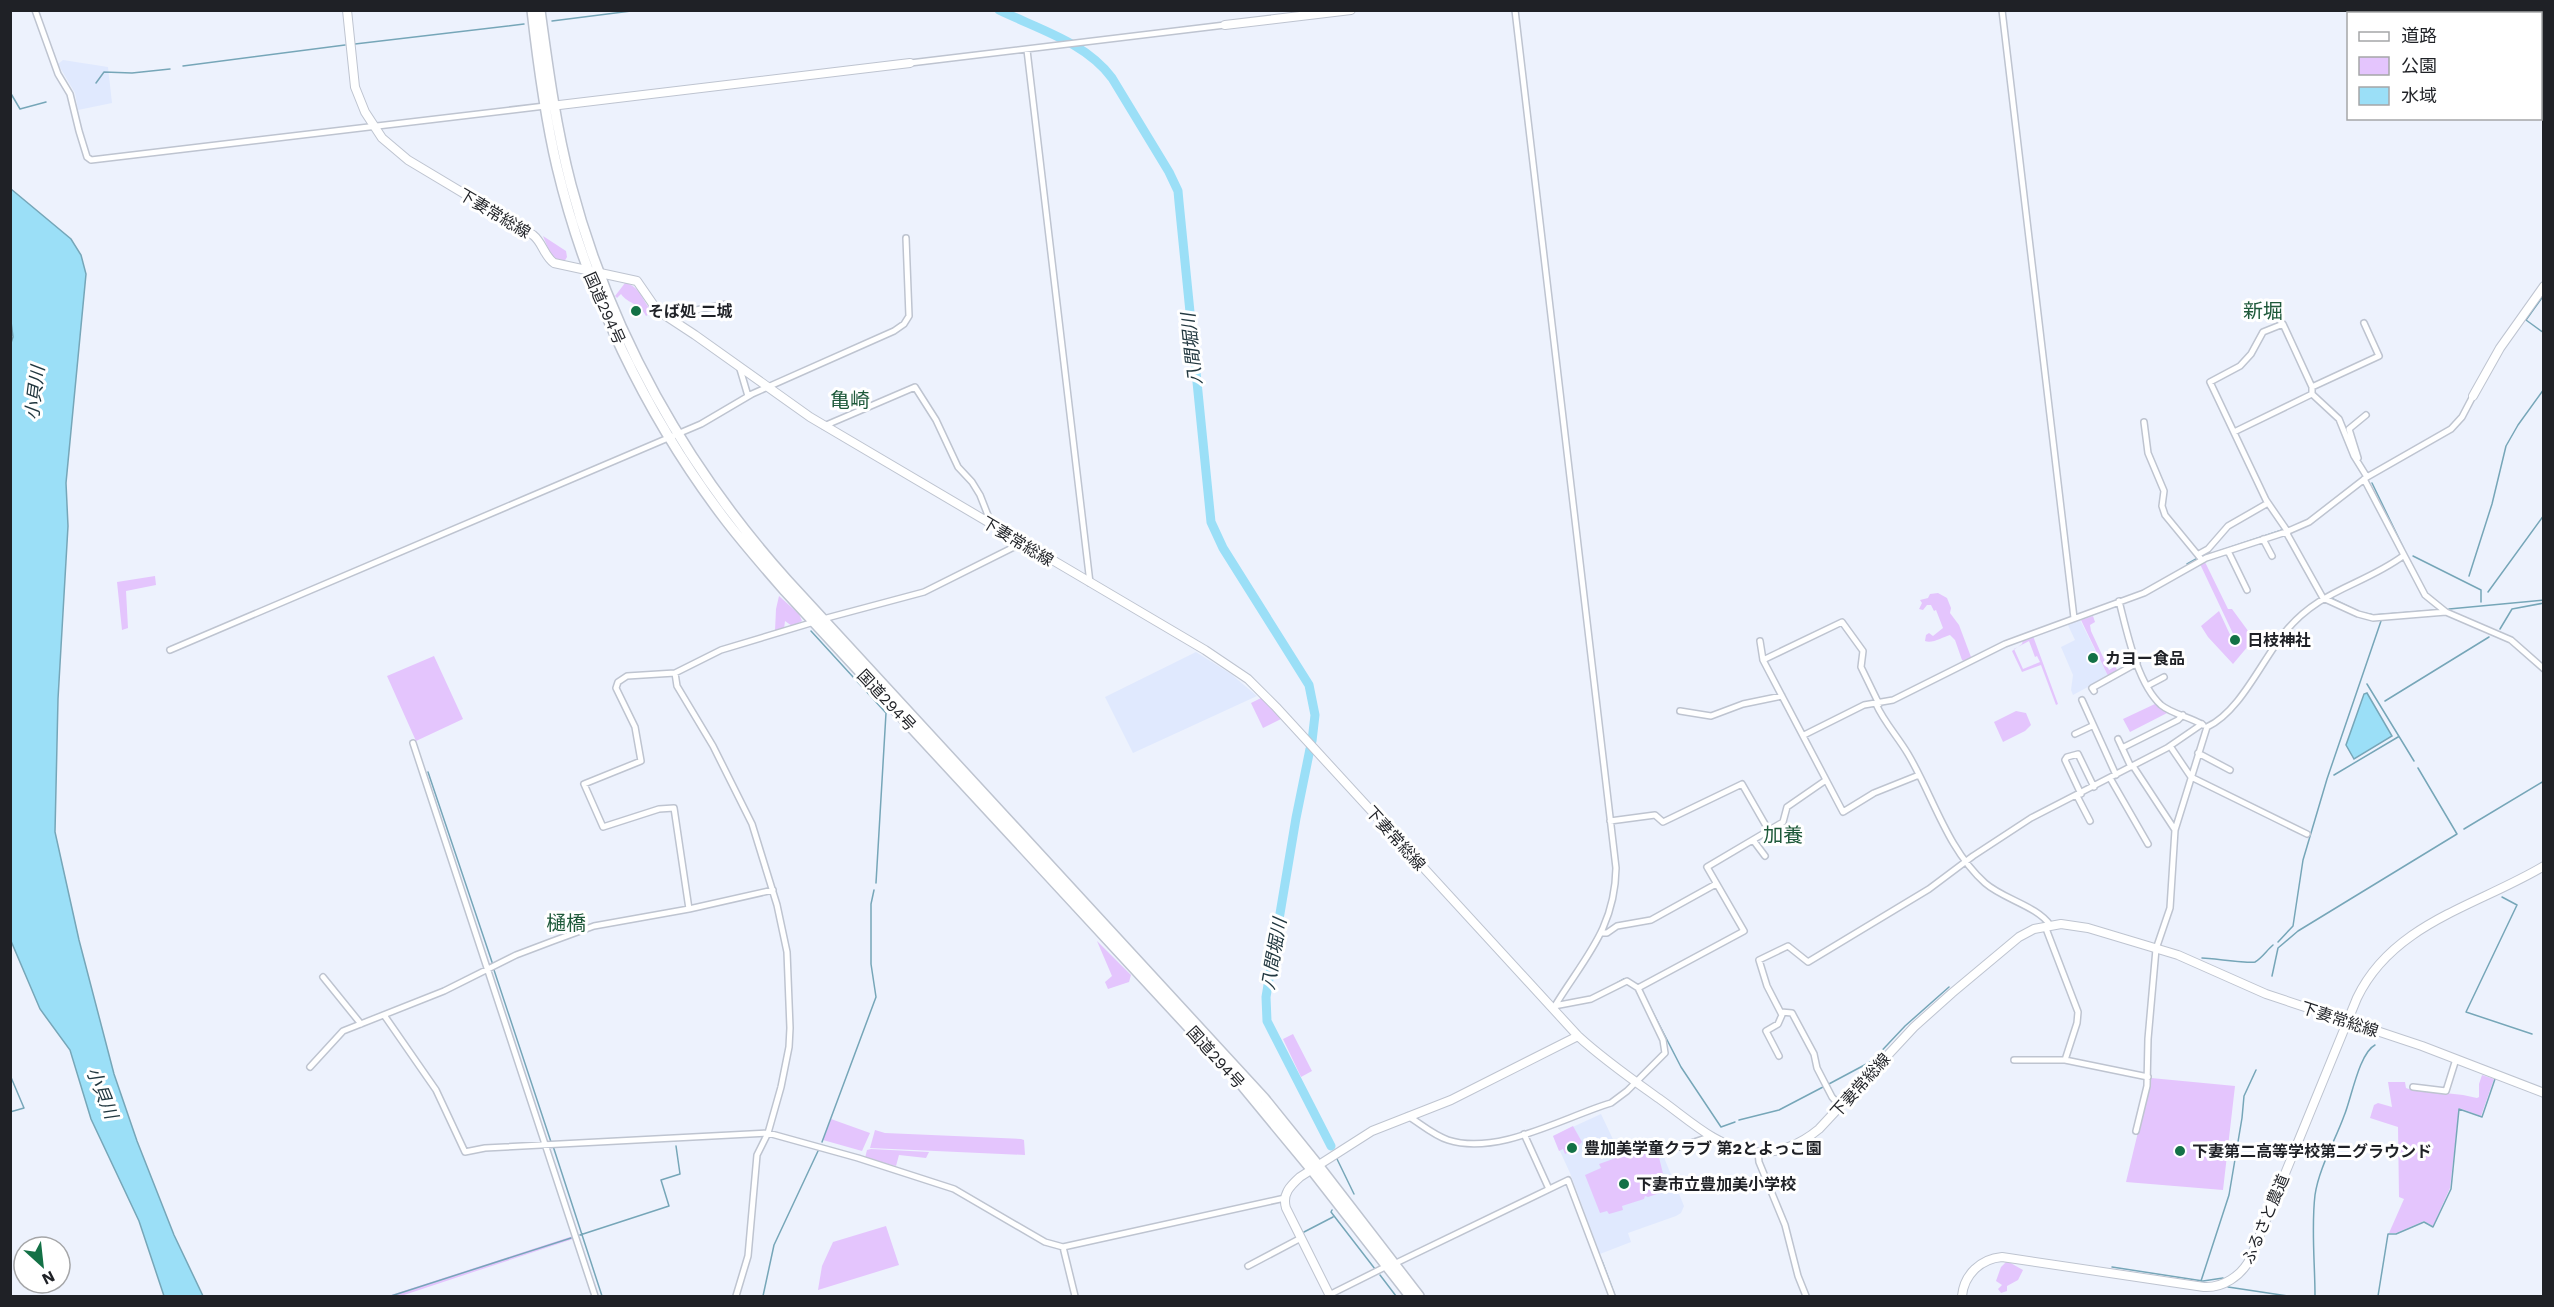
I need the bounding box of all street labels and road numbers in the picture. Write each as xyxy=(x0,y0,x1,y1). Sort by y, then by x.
street label: 下妻常総線 xyxy=(456,185,534,242)
street label: 国道294号 xyxy=(580,269,629,347)
street label: 下妻常総線 xyxy=(979,513,1057,570)
street label: 国道294号 xyxy=(853,666,920,735)
street label: 下妻常総線 xyxy=(1362,802,1429,874)
street label: 下妻常総線 xyxy=(2299,998,2381,1041)
street label: 国道294号 xyxy=(1183,1022,1248,1092)
street label: 下妻常総線 xyxy=(1827,1049,1894,1121)
street label: ふるさと農道 xyxy=(2238,1171,2293,1267)

